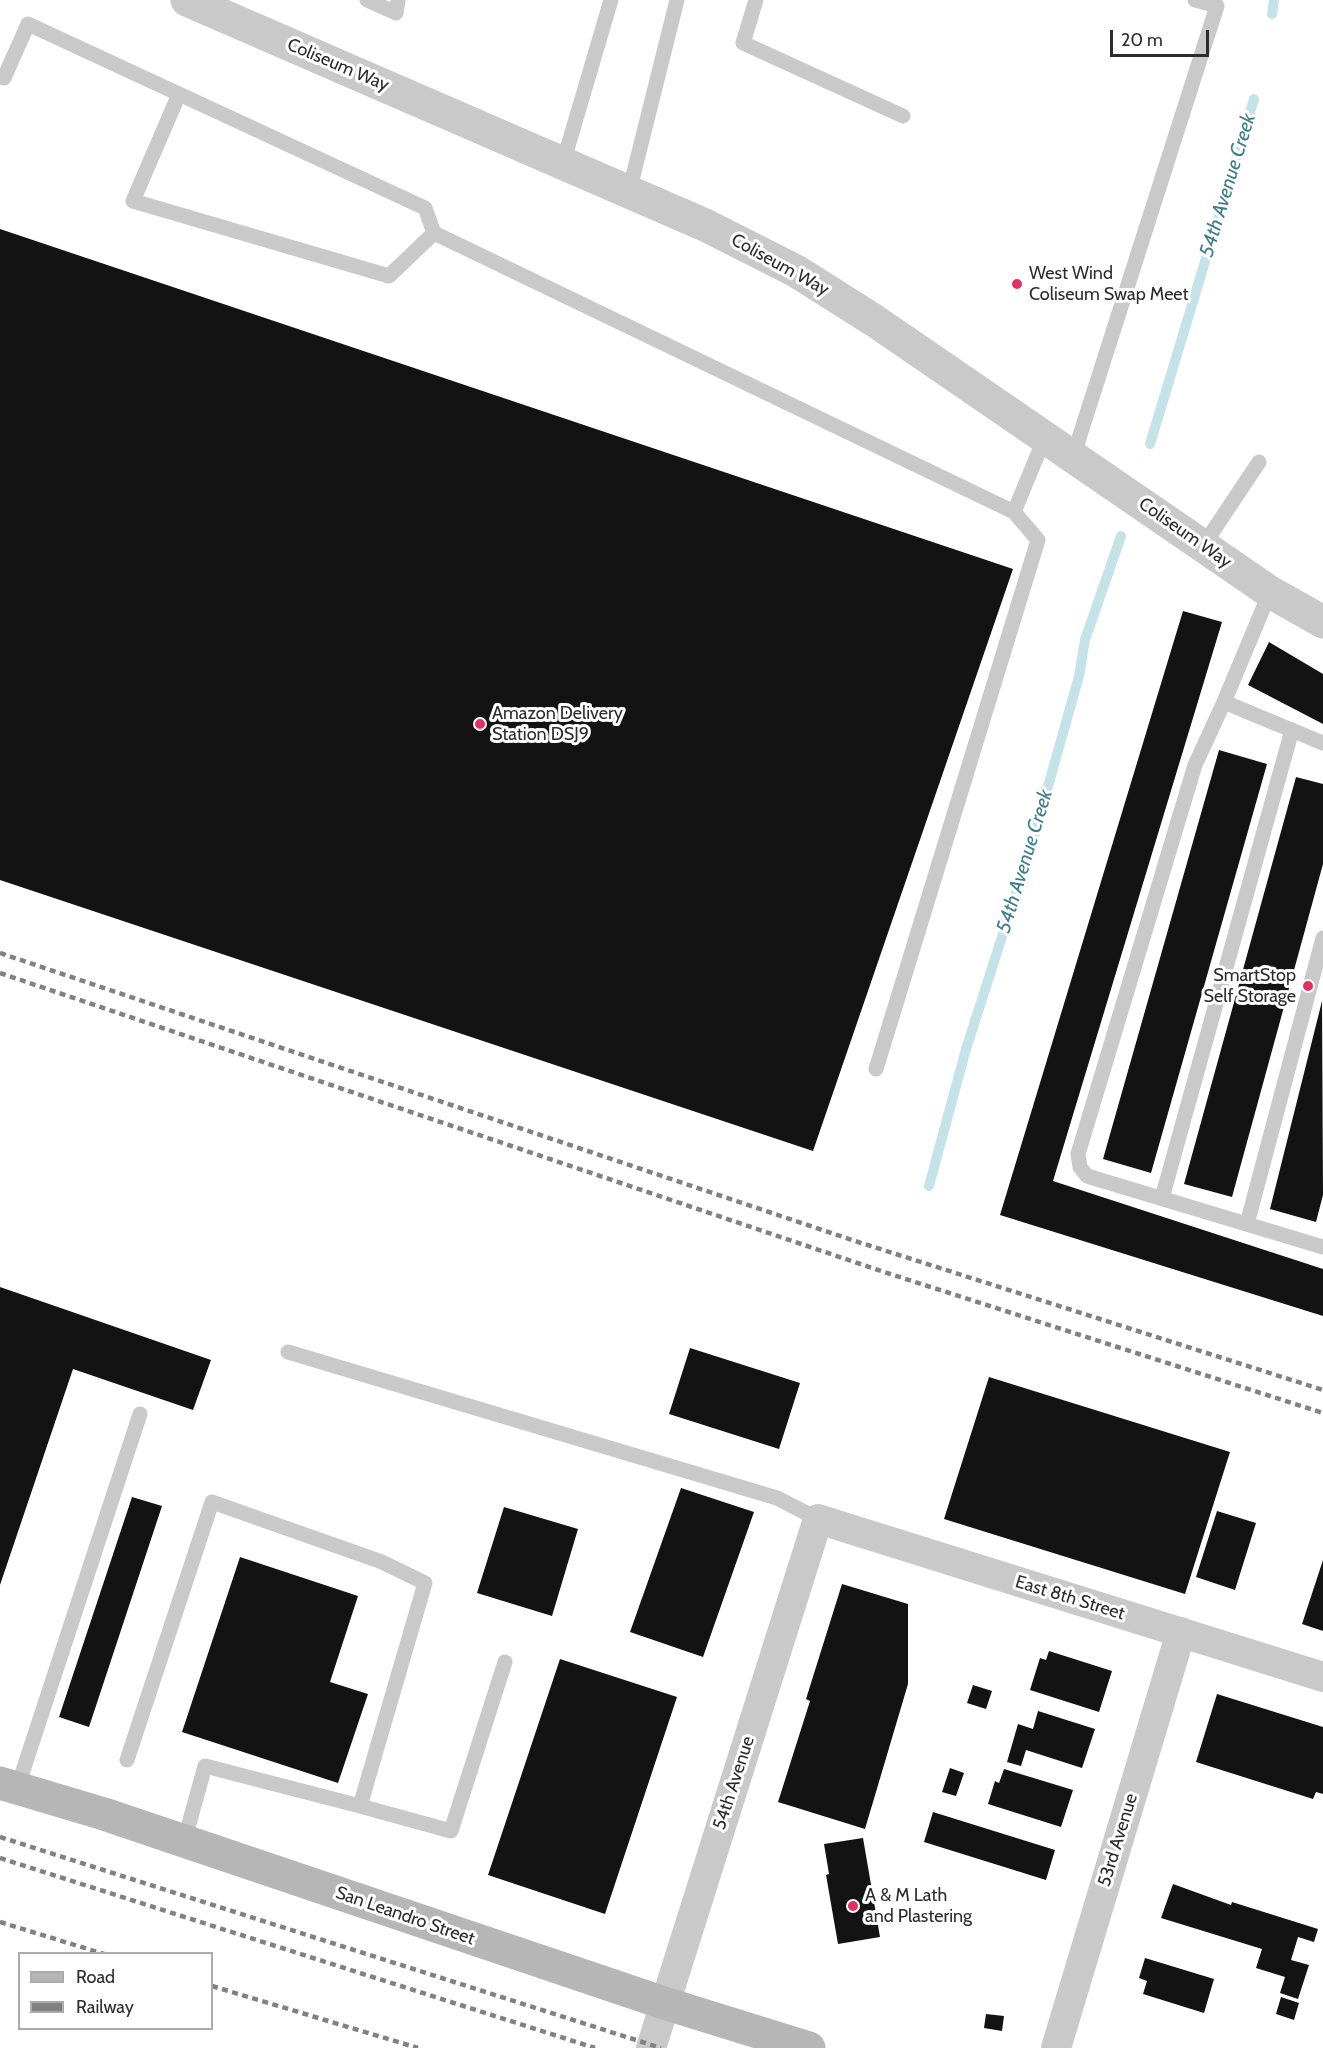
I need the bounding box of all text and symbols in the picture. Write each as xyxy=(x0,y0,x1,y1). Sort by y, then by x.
scale bar xyxy=(1113,18,1212,56)
text: 20 m xyxy=(1121,29,1163,51)
street label: Coliseum Way xyxy=(284,34,392,96)
water label: 54th Avenue Creek xyxy=(1195,111,1261,259)
street label: Coliseum Way xyxy=(727,229,833,301)
place label: West Wind Coliseum Swap Meet xyxy=(1029,263,1189,306)
marker: West Wind Coliseum Swap Meet xyxy=(1010,277,1024,291)
street label: Coliseum Way xyxy=(1134,493,1236,573)
place label: Amazon Delivery Station DSJ9 xyxy=(492,703,623,746)
marker: Amazon Delivery Station DSJ9 xyxy=(473,717,487,731)
water label: 54th Avenue Creek xyxy=(992,787,1058,935)
place label: SmartStop Self Storage xyxy=(1203,965,1296,1008)
marker: SmartStop Self Storage xyxy=(1301,979,1315,993)
street label: East 8th Street xyxy=(1013,1571,1127,1625)
street label: 54th Avenue xyxy=(709,1733,759,1833)
street label: 53rd Avenue xyxy=(1094,1791,1142,1889)
street label: San Leandro Street xyxy=(333,1882,477,1950)
place label: A & M Lath and Plastering xyxy=(865,1885,972,1928)
marker: A & M Lath and Plastering xyxy=(846,1899,860,1913)
legend xyxy=(18,1952,213,2030)
text: Road xyxy=(76,1966,115,1988)
text: Railway xyxy=(76,1996,134,2018)

